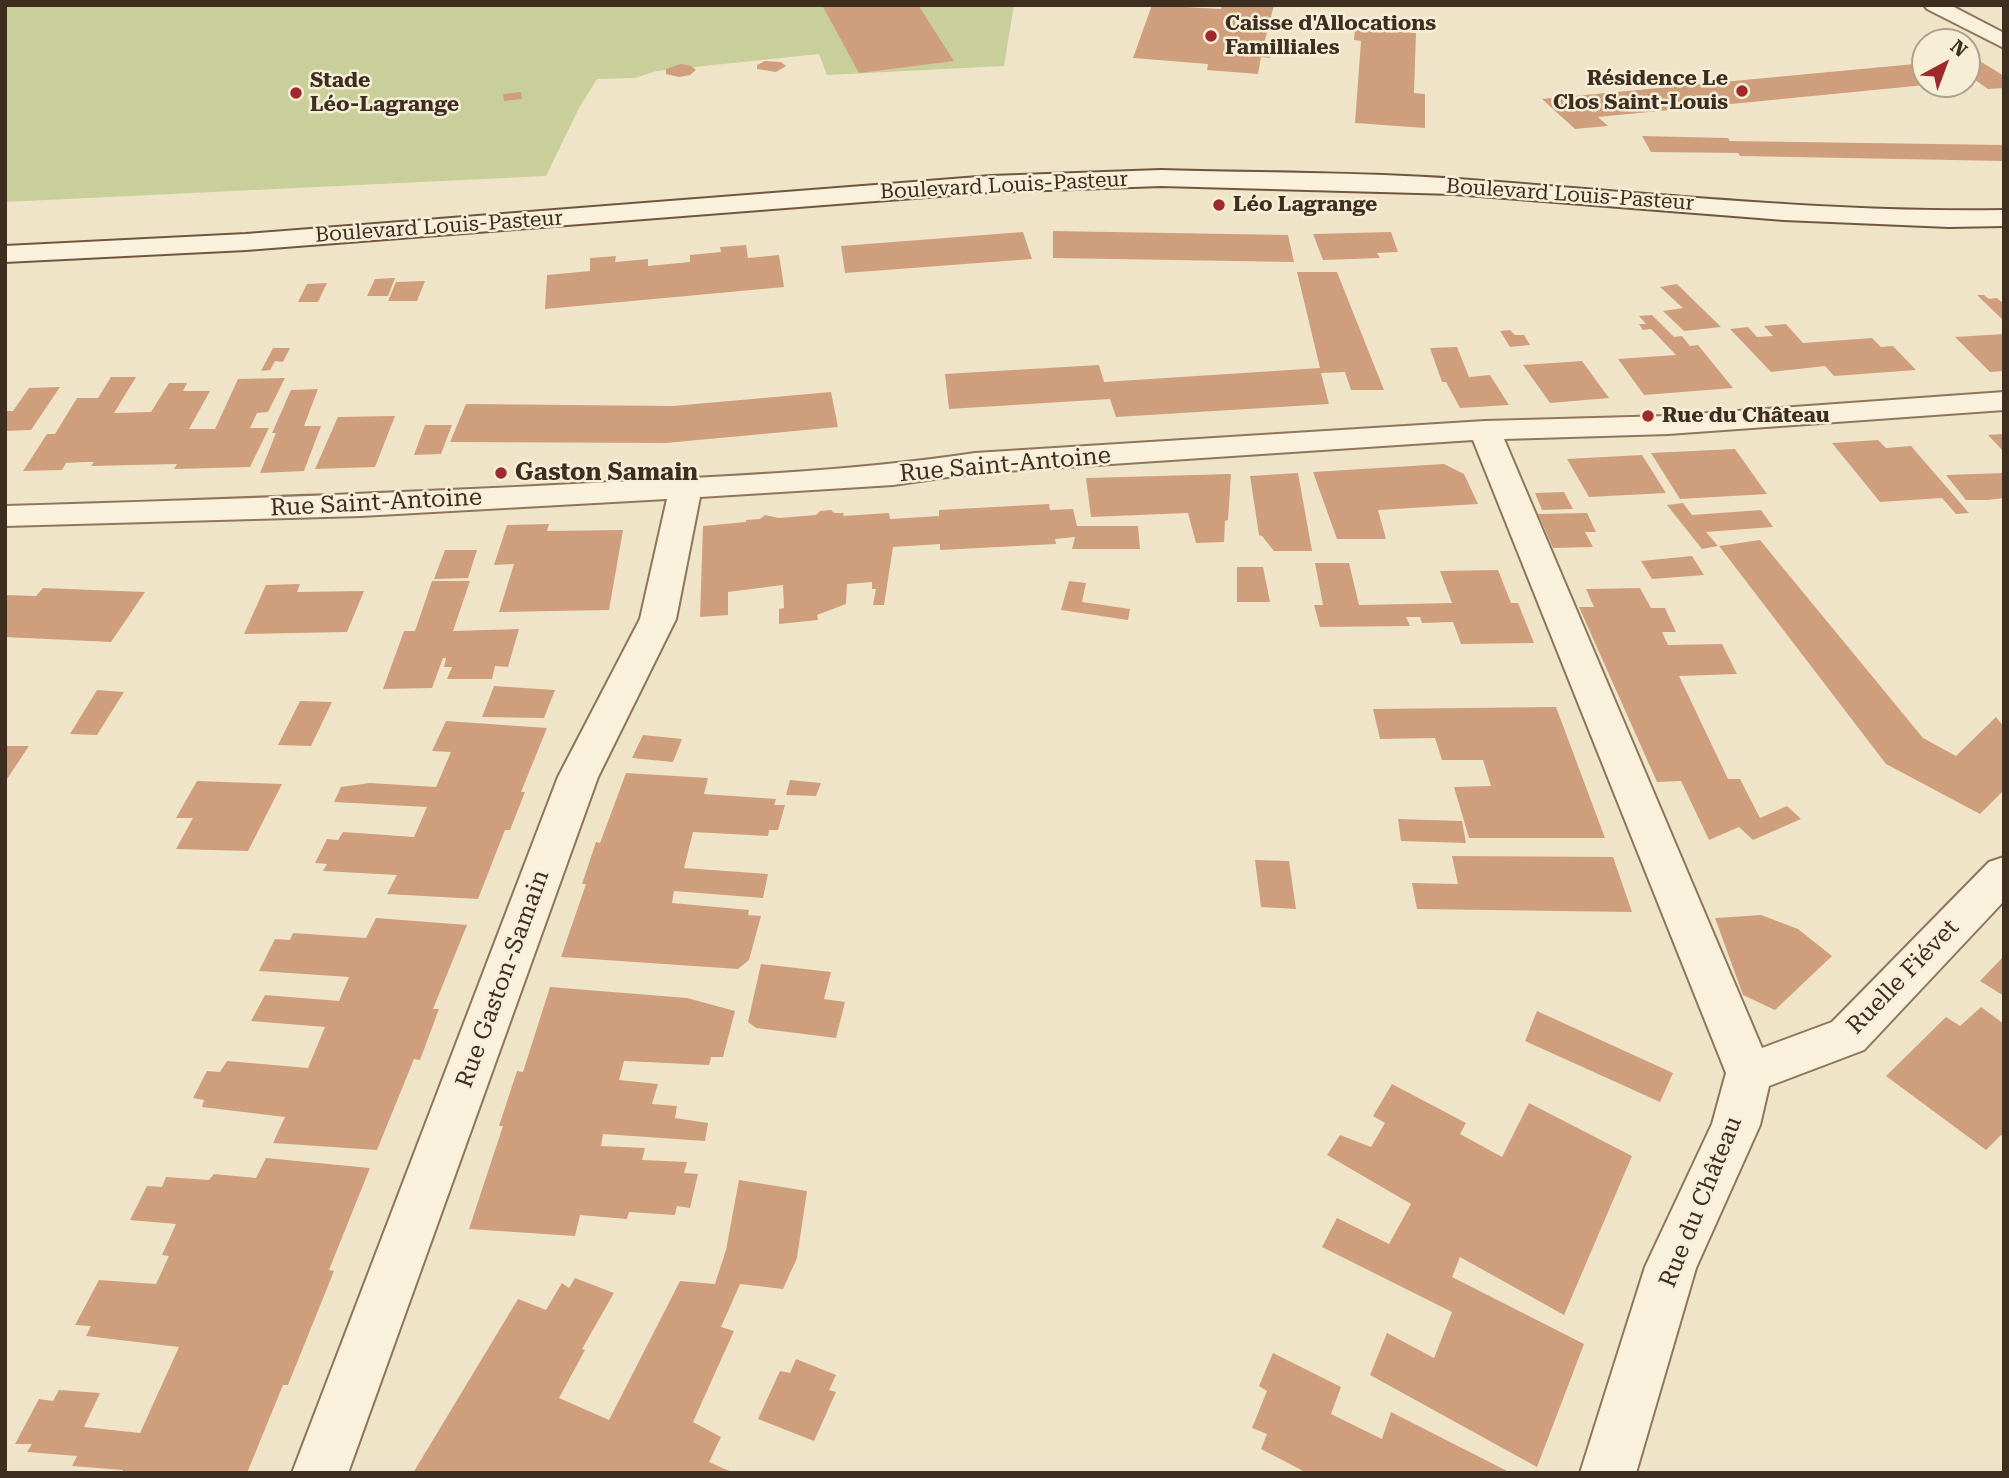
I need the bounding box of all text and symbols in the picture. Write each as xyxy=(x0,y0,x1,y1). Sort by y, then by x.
place label: Caisse d'Allocations Familliales xyxy=(1225,11,1436,61)
marker: Caisse d'Allocations Familliales xyxy=(1203,28,1219,44)
north arrow xyxy=(1911,28,1981,98)
text: N xyxy=(1946,35,1972,62)
place label: Résidence Le Clos Saint-Louis xyxy=(1553,66,1728,116)
place label: Stade Léo-Lagrange xyxy=(310,68,459,118)
marker: Résidence Le Clos Saint-Louis xyxy=(1734,83,1750,99)
marker: Stade Léo-Lagrange xyxy=(288,85,304,101)
street label: Boulevard Louis-Pasteur xyxy=(879,167,1129,205)
street label: Boulevard Louis-Pasteur xyxy=(1445,174,1695,216)
place label: Léo Lagrange xyxy=(1233,192,1377,218)
marker: Léo Lagrange xyxy=(1211,197,1227,213)
street label: Boulevard Louis-Pasteur xyxy=(314,206,564,248)
place label: Rue du Château xyxy=(1662,403,1830,429)
marker: Rue du Château xyxy=(1640,408,1656,424)
street label: Rue Saint-Antoine xyxy=(898,441,1112,489)
place label: Gaston Samain xyxy=(515,459,698,487)
marker: Gaston Samain xyxy=(493,465,509,481)
street label: Rue Saint-Antoine xyxy=(269,483,483,523)
street label: Rue Gaston-Samain xyxy=(450,866,556,1092)
street label: Ruelle Fiévet xyxy=(1841,914,1965,1040)
street label: Rue du Château xyxy=(1654,1112,1748,1292)

